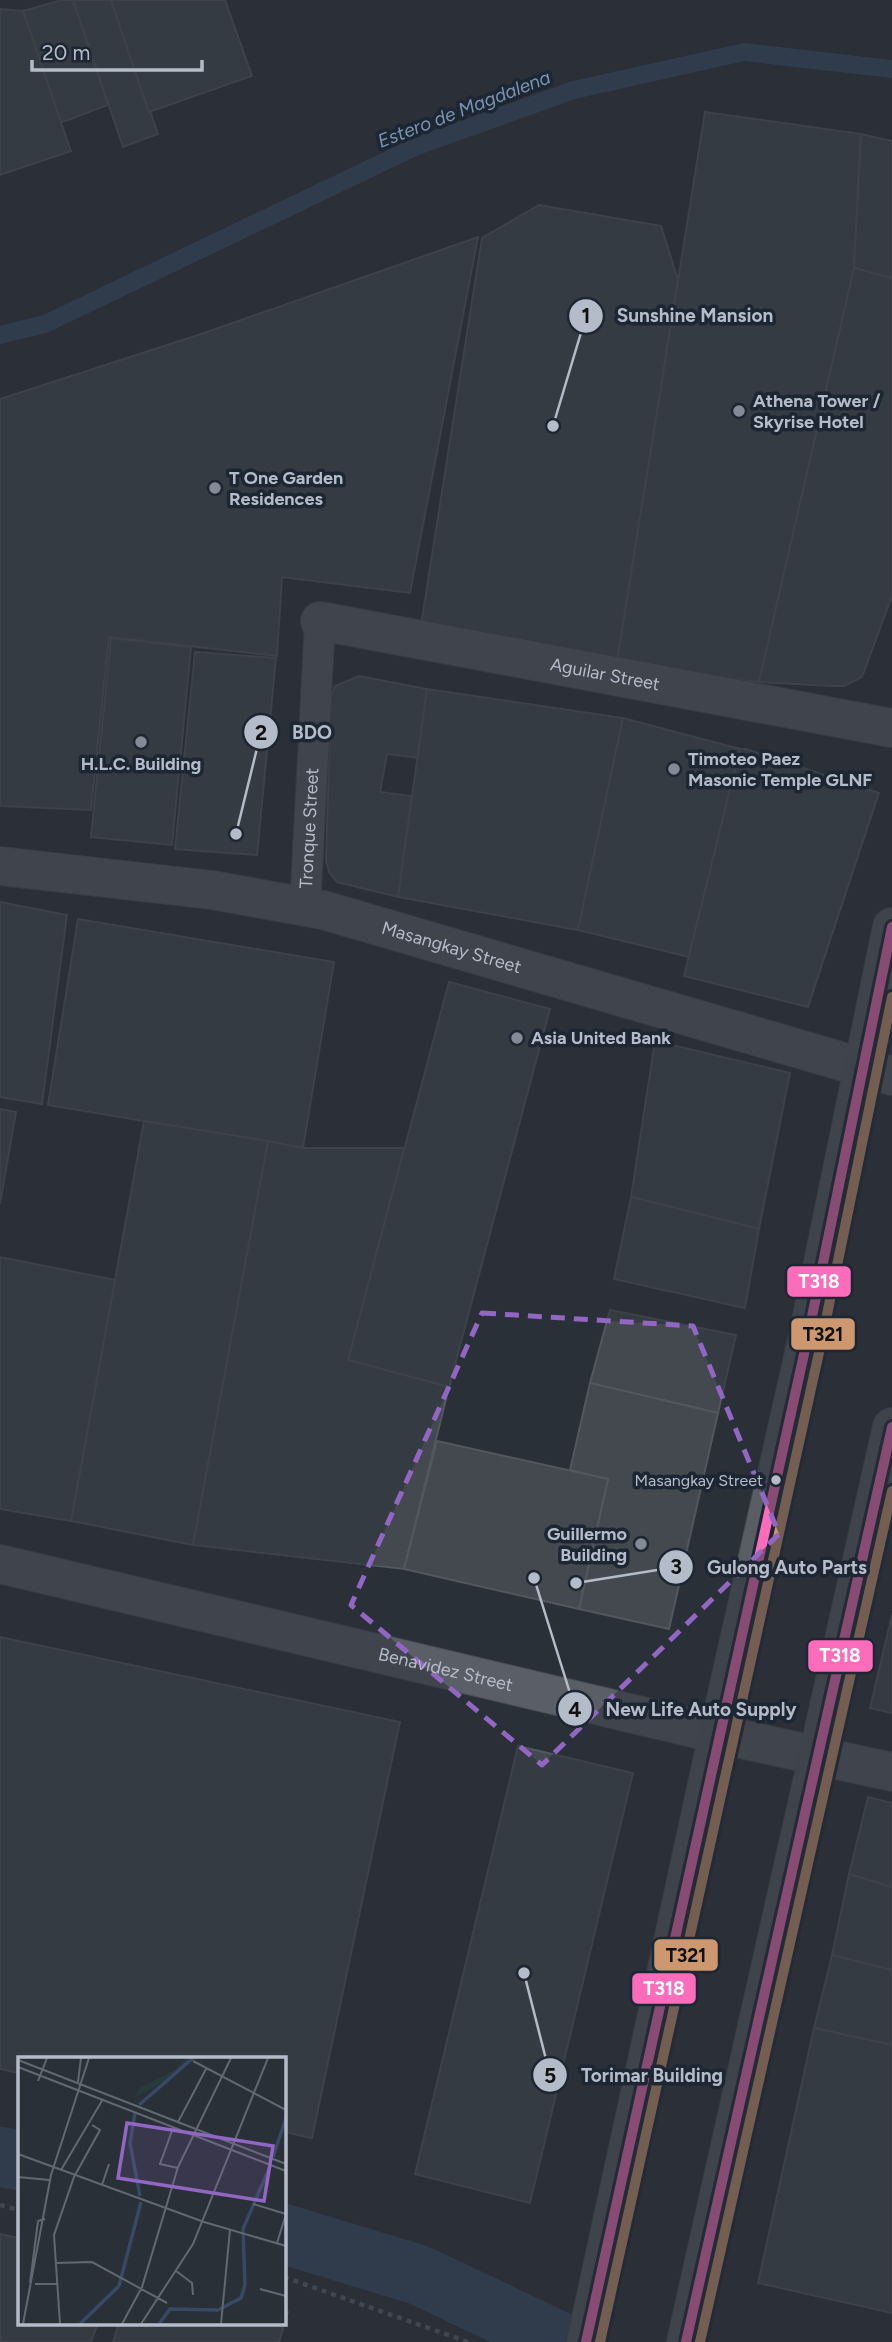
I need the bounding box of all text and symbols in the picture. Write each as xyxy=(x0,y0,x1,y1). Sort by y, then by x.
scale bar xyxy=(32,28,201,72)
text: 20 m xyxy=(42,40,90,65)
water label: Estero de Magdalena xyxy=(374,65,554,153)
callout: Sunshine Mansion xyxy=(568,296,788,336)
text: 1 xyxy=(582,303,590,328)
text: Sunshine Mansion xyxy=(617,304,773,327)
place label: Athena Tower / Skyrise Hotel xyxy=(753,390,881,433)
marker: Athena Tower / Skyrise Hotel xyxy=(731,403,747,419)
place label: T One Garden Residences xyxy=(229,467,343,510)
marker: T One Garden Residences xyxy=(207,480,223,496)
street label: Aguilar Street xyxy=(548,653,662,695)
callout: BDO xyxy=(243,712,346,752)
text: 2 xyxy=(255,720,267,745)
text: BDO xyxy=(292,721,332,744)
marker: H.L.C. Building xyxy=(133,734,149,750)
place label: Timoteo Paez Masonic Temple GLNF xyxy=(688,748,872,791)
place label: H.L.C. Building xyxy=(81,753,201,775)
marker: Timoteo Paez Masonic Temple GLNF xyxy=(666,761,682,777)
street label: Tronque Street xyxy=(295,767,323,889)
street label: Masangkay Street xyxy=(379,917,524,978)
place label: Asia United Bank xyxy=(531,1027,671,1049)
marker: Asia United Bank xyxy=(509,1030,525,1046)
line badge: T318 xyxy=(786,1265,852,1298)
text: T318 xyxy=(798,1270,840,1293)
line badge: T321 xyxy=(790,1317,856,1351)
text: T321 xyxy=(803,1323,843,1346)
place label: Masangkay Street xyxy=(635,1471,763,1490)
marker: Masangkay Street xyxy=(769,1473,783,1487)
place label: Guillermo Building xyxy=(547,1523,627,1566)
marker: Guillermo Building xyxy=(633,1536,649,1552)
callout: Gulong Auto Parts xyxy=(658,1547,881,1587)
text: 3 xyxy=(670,1554,682,1579)
text: Gulong Auto Parts xyxy=(707,1556,867,1579)
line badge: T318 xyxy=(807,1639,874,1673)
street label: Benavidez Street xyxy=(376,1643,515,1696)
text: T318 xyxy=(819,1644,861,1667)
callout: New Life Auto Supply xyxy=(557,1689,811,1729)
text: 4 xyxy=(568,1697,582,1722)
text: New Life Auto Supply xyxy=(606,1698,796,1721)
line badge: T321 xyxy=(653,1938,719,1972)
text: T321 xyxy=(666,1944,706,1967)
line badge: T318 xyxy=(631,1972,697,2005)
text: T318 xyxy=(643,1977,685,2000)
callout: Torimar Building xyxy=(532,2055,737,2095)
inset map xyxy=(18,2057,285,2324)
text: 5 xyxy=(544,2063,556,2088)
text: Torimar Building xyxy=(581,2064,723,2087)

